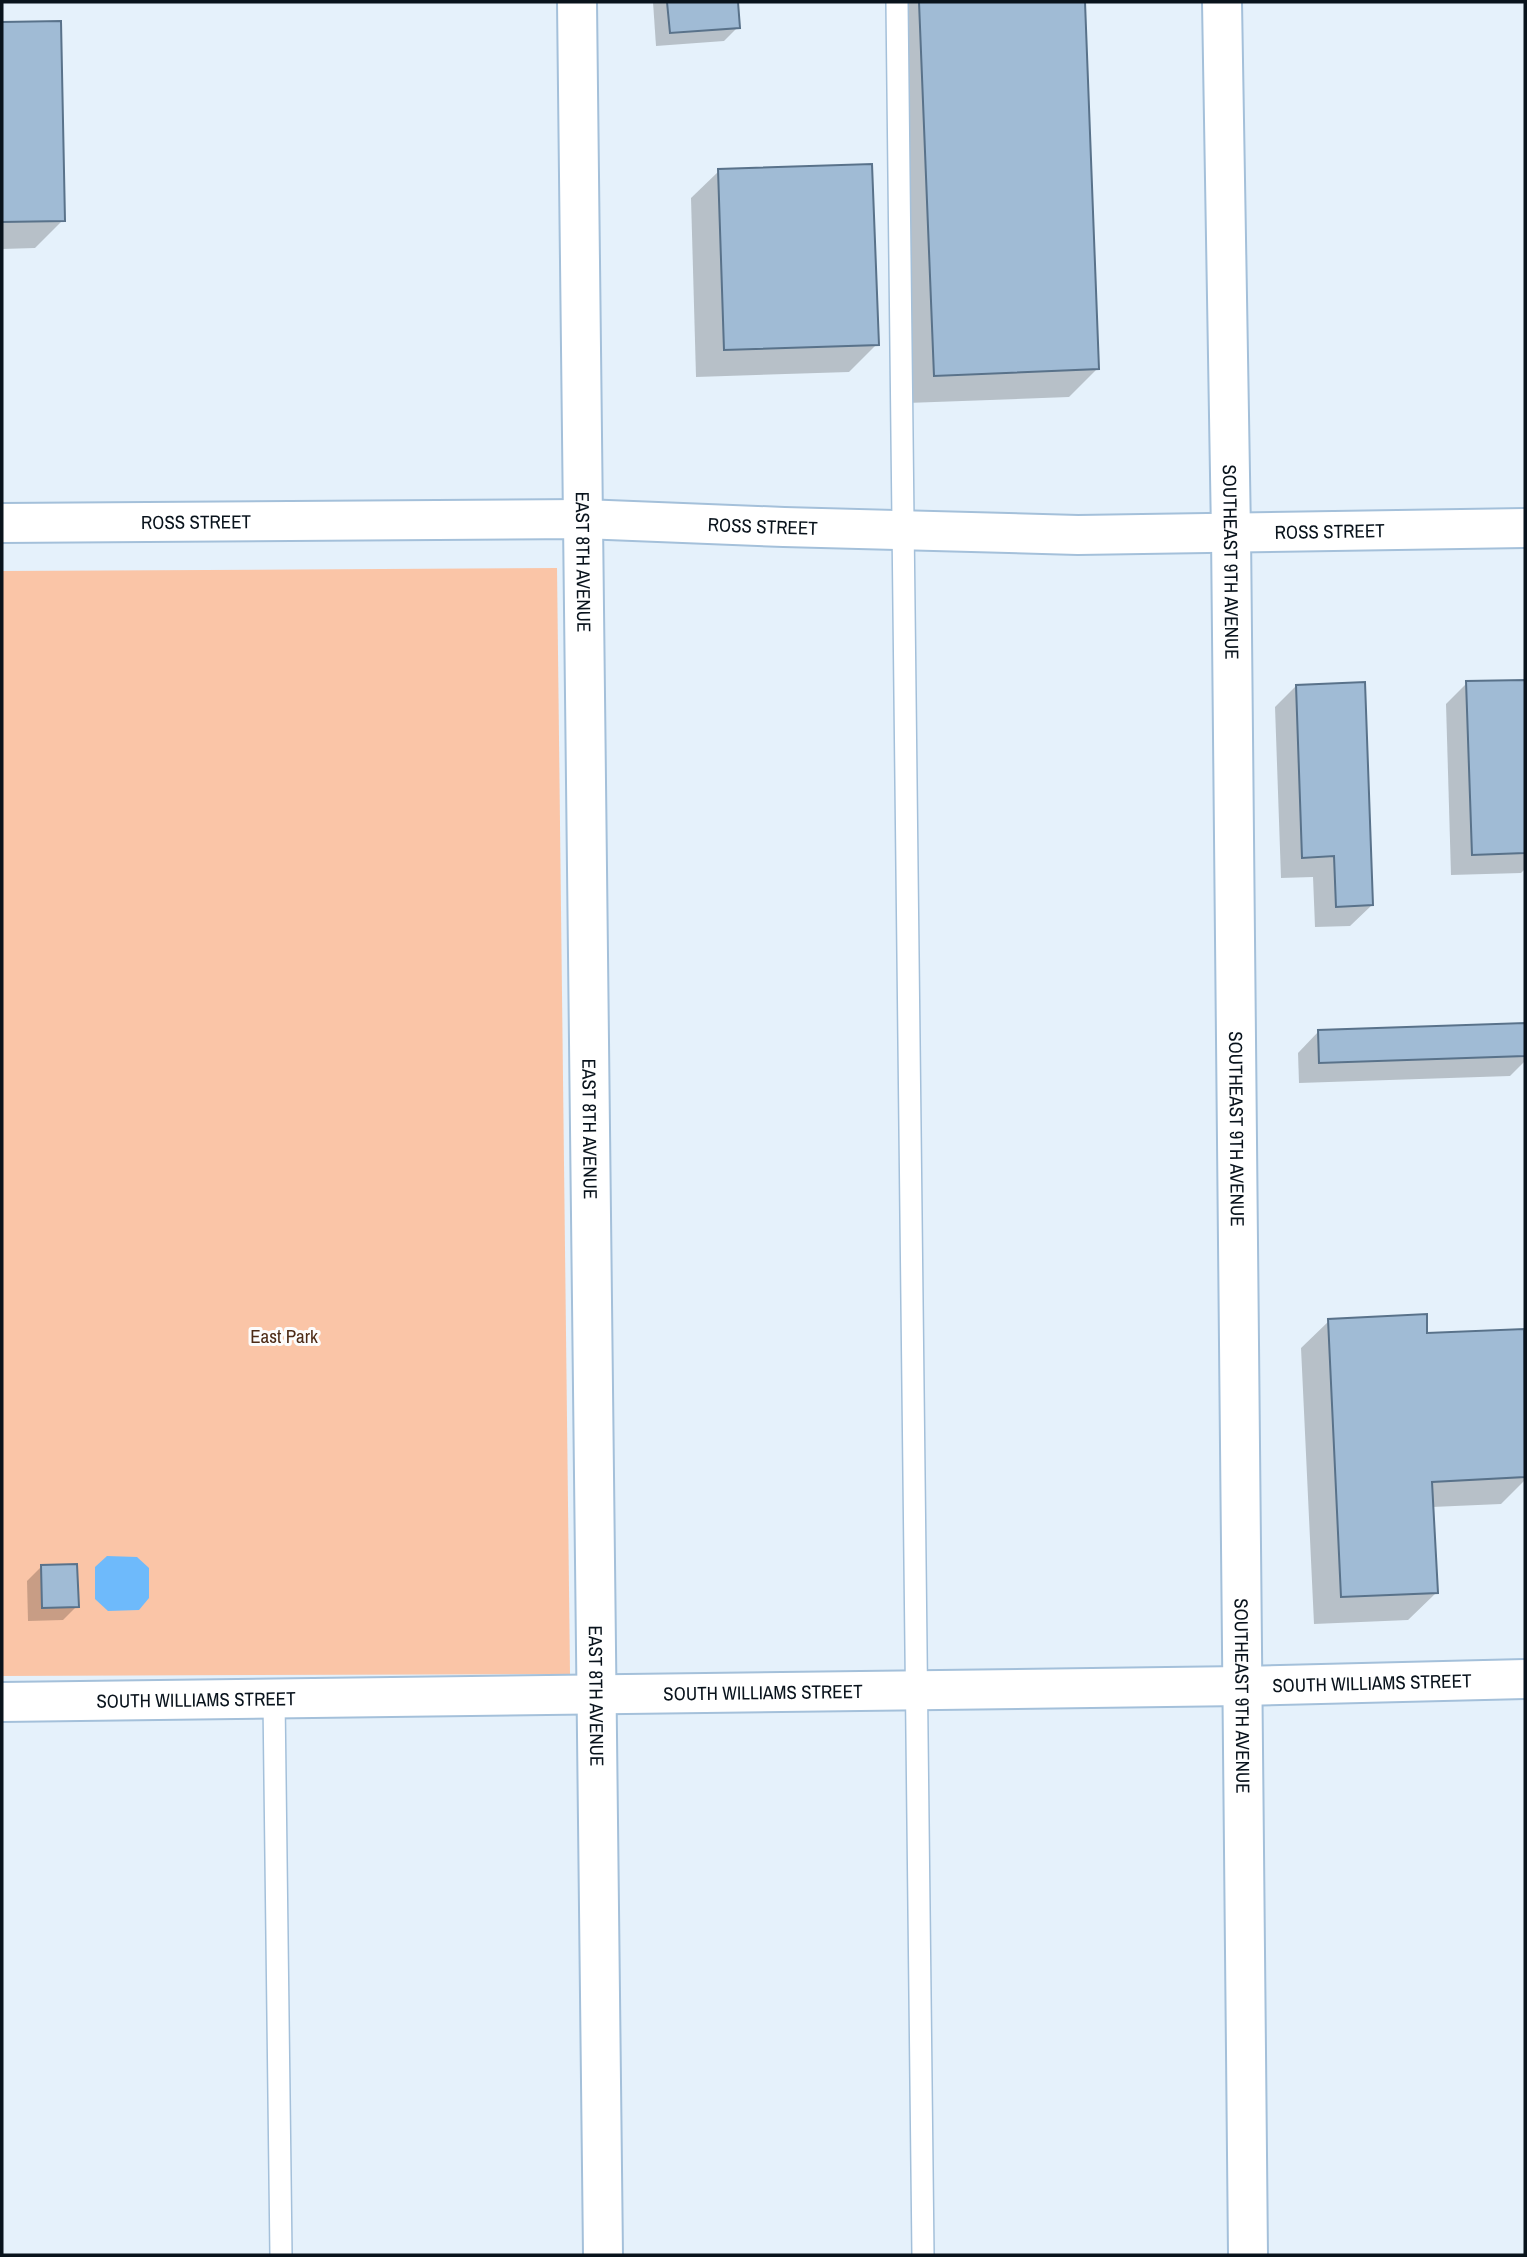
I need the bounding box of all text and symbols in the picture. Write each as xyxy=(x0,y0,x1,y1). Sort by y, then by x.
street label: SOUTHEAST 9TH AVENUE xyxy=(1217,464,1245,660)
street label: EAST 8TH AVENUE xyxy=(570,491,597,632)
street label: ROSS STREET xyxy=(141,508,252,535)
street label: ROSS STREET xyxy=(707,511,819,541)
street label: ROSS STREET xyxy=(1274,517,1385,545)
street label: SOUTHEAST 9TH AVENUE xyxy=(1223,1031,1251,1227)
street label: EAST 8TH AVENUE xyxy=(576,1058,604,1199)
park label: East Park xyxy=(250,1323,318,1349)
street label: SOUTHEAST 9TH AVENUE xyxy=(1229,1598,1256,1794)
street label: EAST 8TH AVENUE xyxy=(583,1625,610,1766)
street label: SOUTH WILLIAMS STREET xyxy=(1272,1667,1472,1698)
street label: SOUTH WILLIAMS STREET xyxy=(663,1678,863,1706)
street label: SOUTH WILLIAMS STREET xyxy=(96,1685,296,1714)

